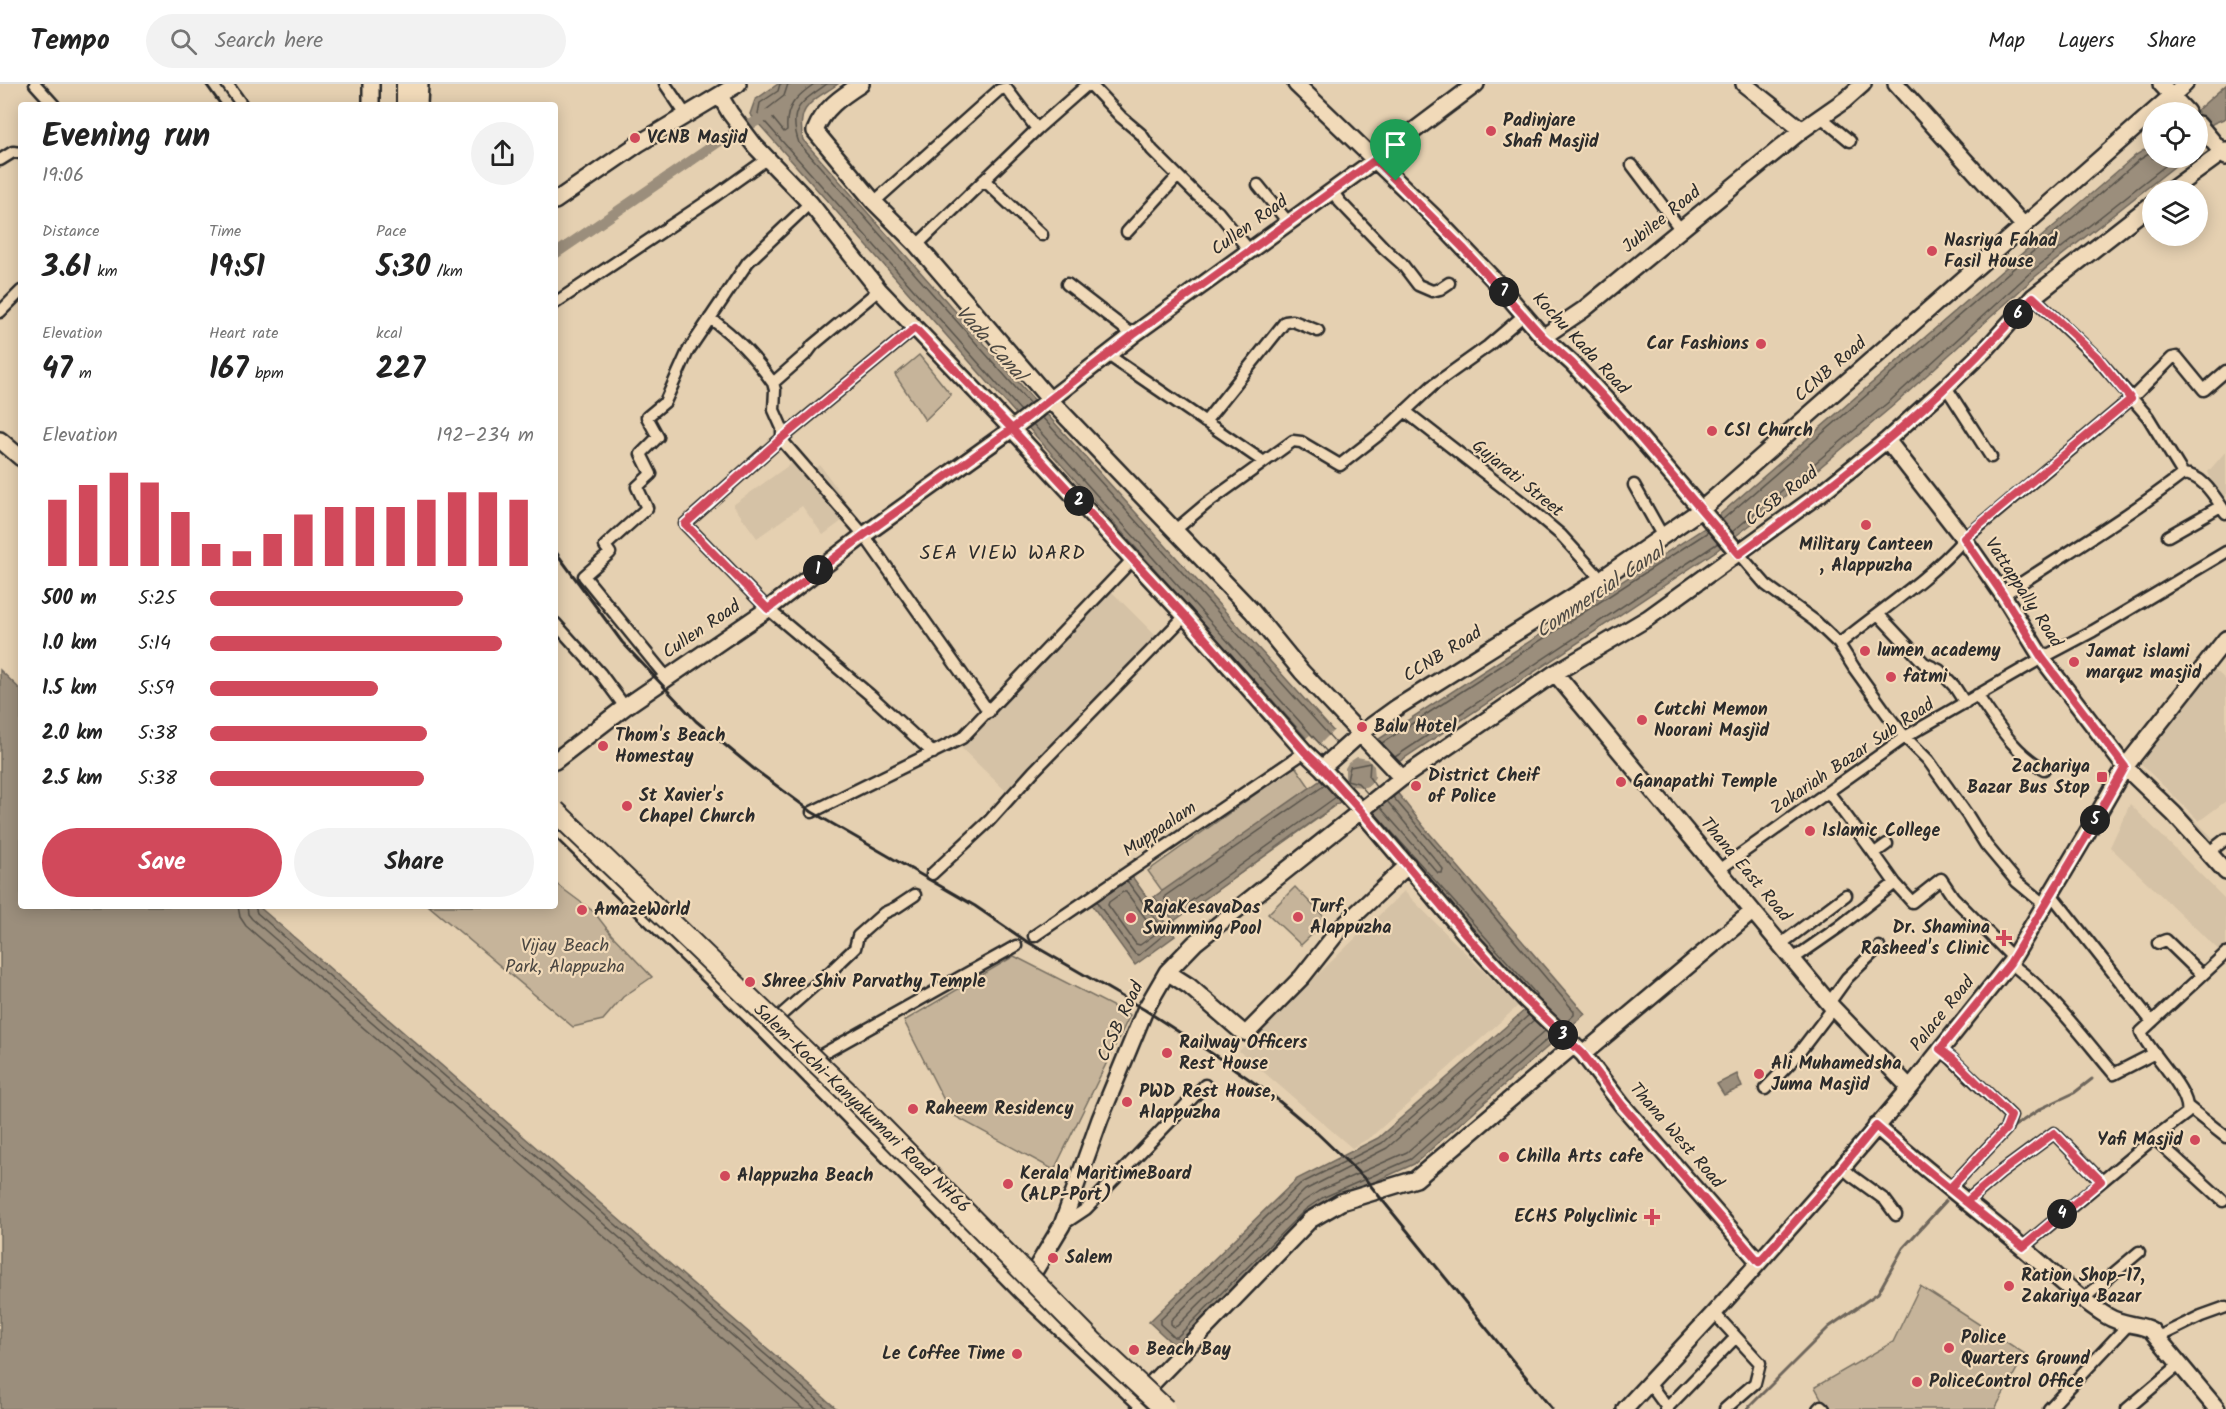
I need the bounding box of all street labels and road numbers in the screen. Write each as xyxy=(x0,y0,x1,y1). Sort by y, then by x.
street label: Jubilee Road xyxy=(1616,178,1709,261)
street label: Cullen Road xyxy=(1205,187,1295,264)
street label: Kochu Kada Road xyxy=(1524,286,1636,403)
street label: CCNB Road xyxy=(1788,329,1875,410)
street label: Gujarati Street xyxy=(1465,433,1570,526)
street label: CCSB Road xyxy=(1739,459,1826,534)
street label: Vattappally Road xyxy=(1976,532,2070,655)
street label: Cullen Road xyxy=(657,592,748,667)
street label: CCNB Road xyxy=(1398,619,1489,691)
street label: Zakariah Bazar Sub Road xyxy=(1765,691,1942,823)
street label: Muppaalam xyxy=(1117,794,1203,866)
street label: Thana East Road xyxy=(1692,811,1799,930)
street label: Palace Road xyxy=(1903,969,1983,1058)
street label: CCSB Road xyxy=(1090,976,1153,1067)
street label: Salem-Kochi-Kanyakumari Road NH66 xyxy=(746,997,976,1221)
street label: Thana West Road xyxy=(1621,1076,1731,1197)

